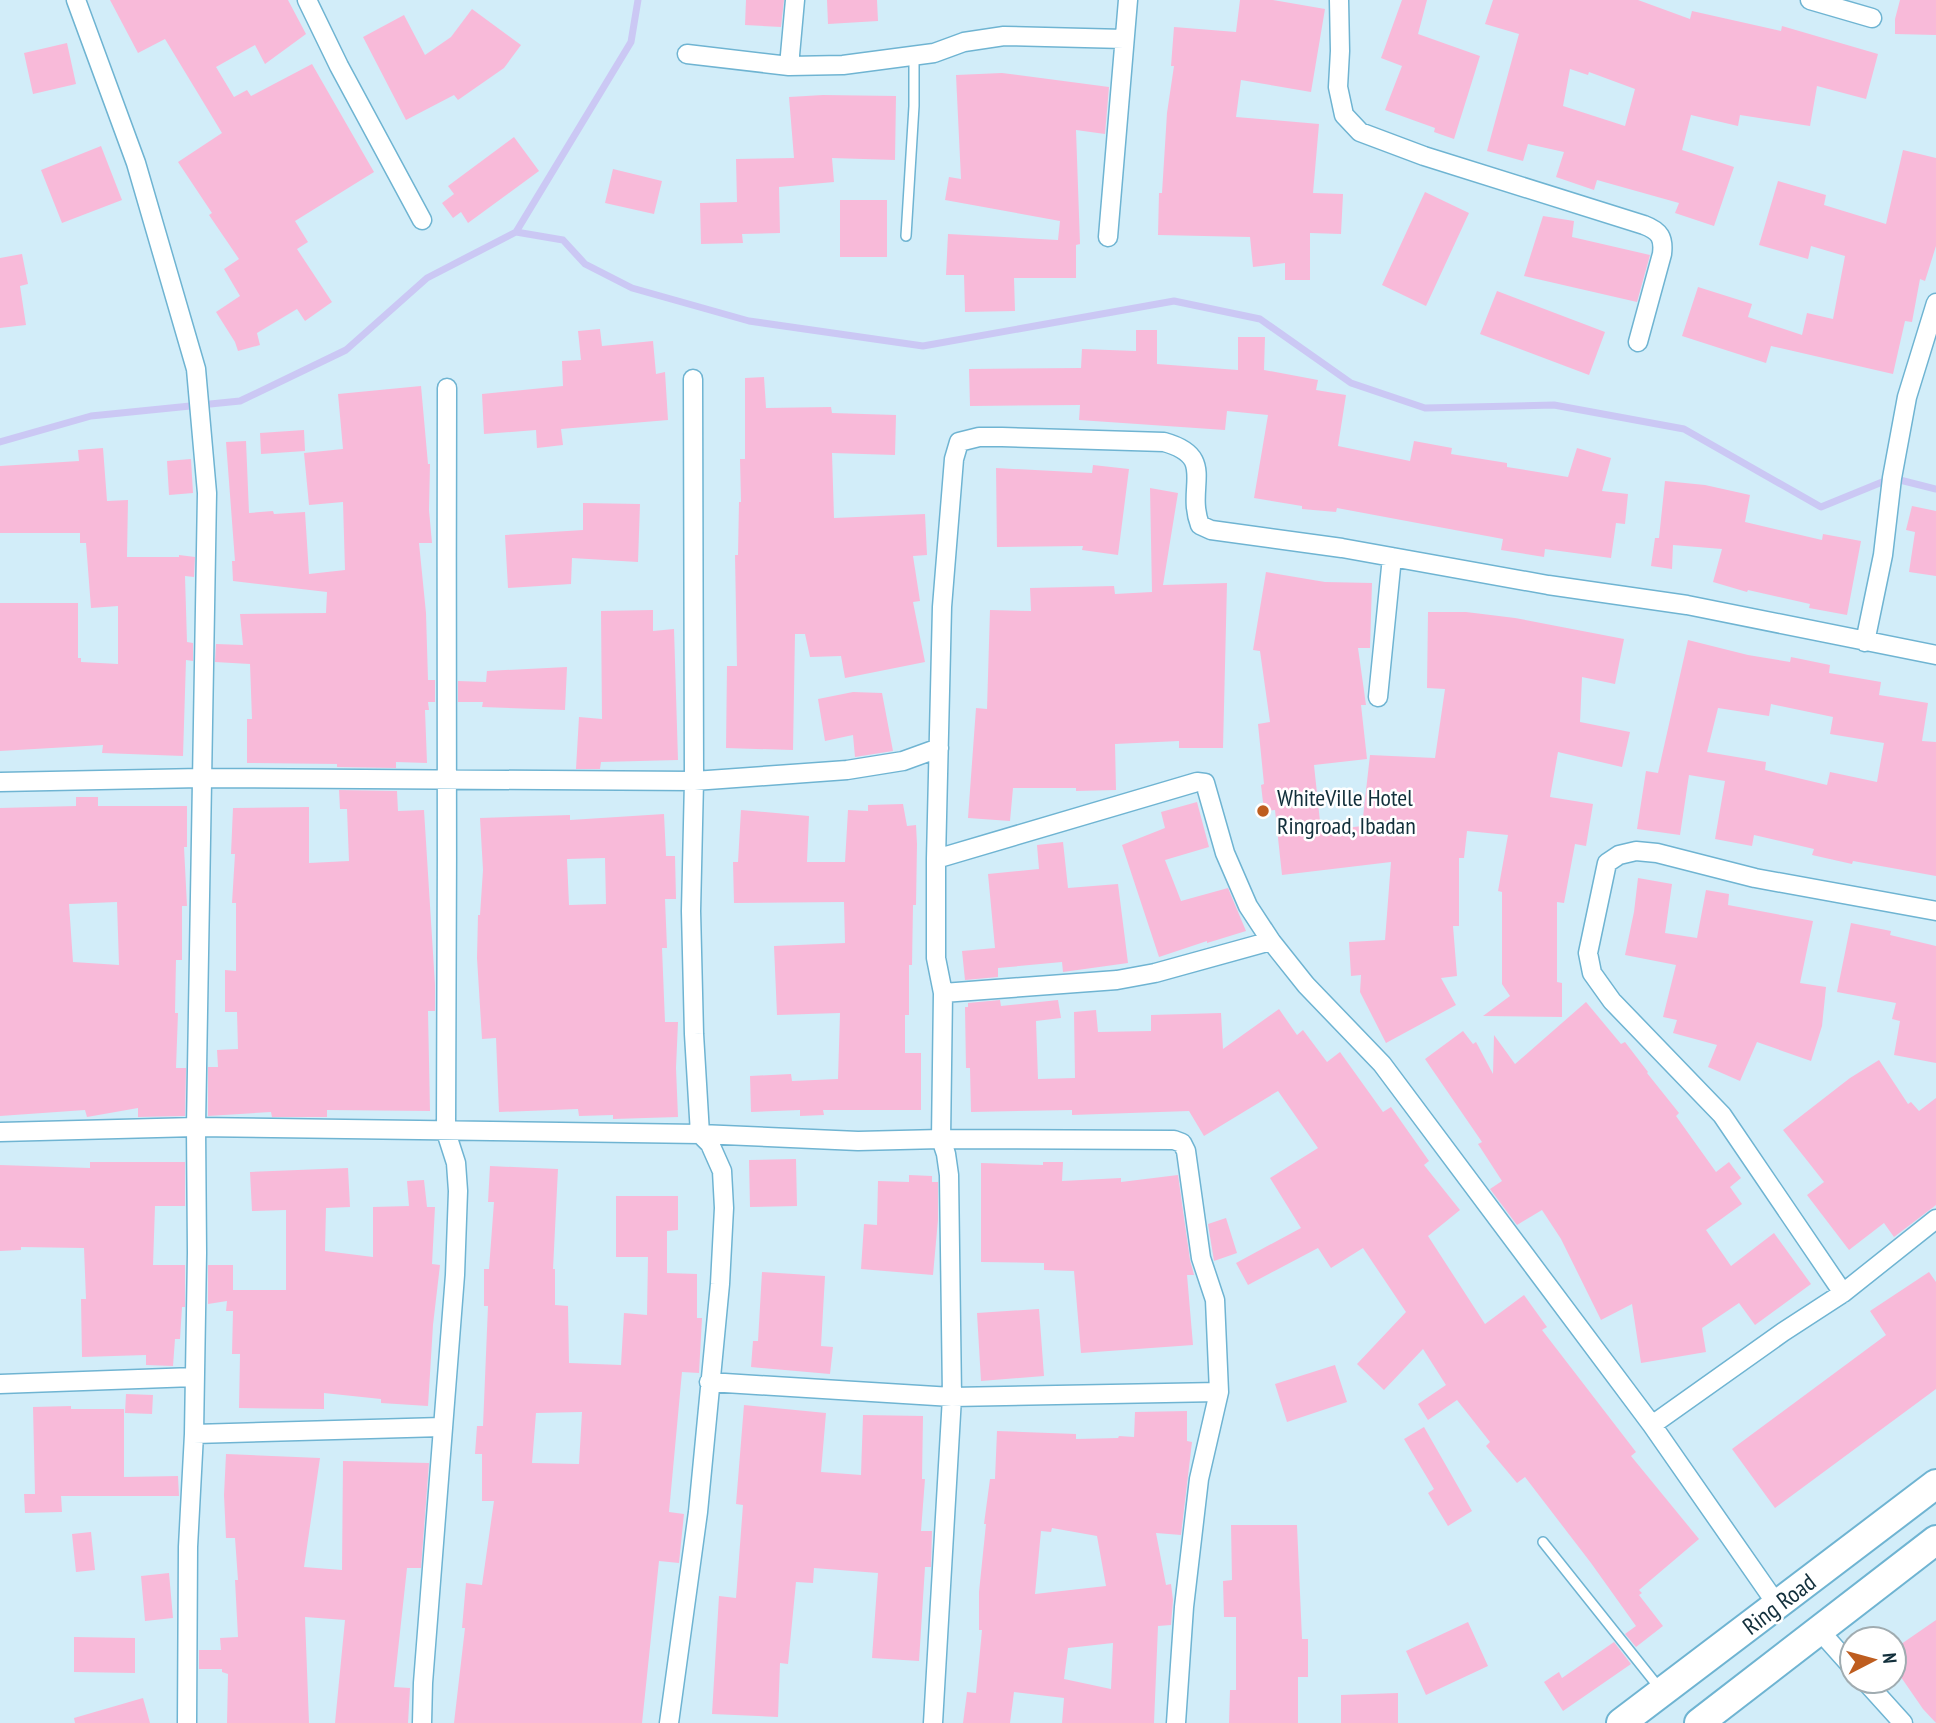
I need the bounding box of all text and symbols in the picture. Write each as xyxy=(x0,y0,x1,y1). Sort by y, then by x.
place label: WhiteVille Hotel Ringroad, Ibadan xyxy=(1277,782,1416,841)
marker: WhiteVille Hotel Ringroad, Ibadan xyxy=(1255,803,1271,819)
street label: Ring Road xyxy=(1736,1566,1822,1642)
north arrow xyxy=(1838,1625,1908,1695)
text: N xyxy=(1877,1652,1902,1665)

